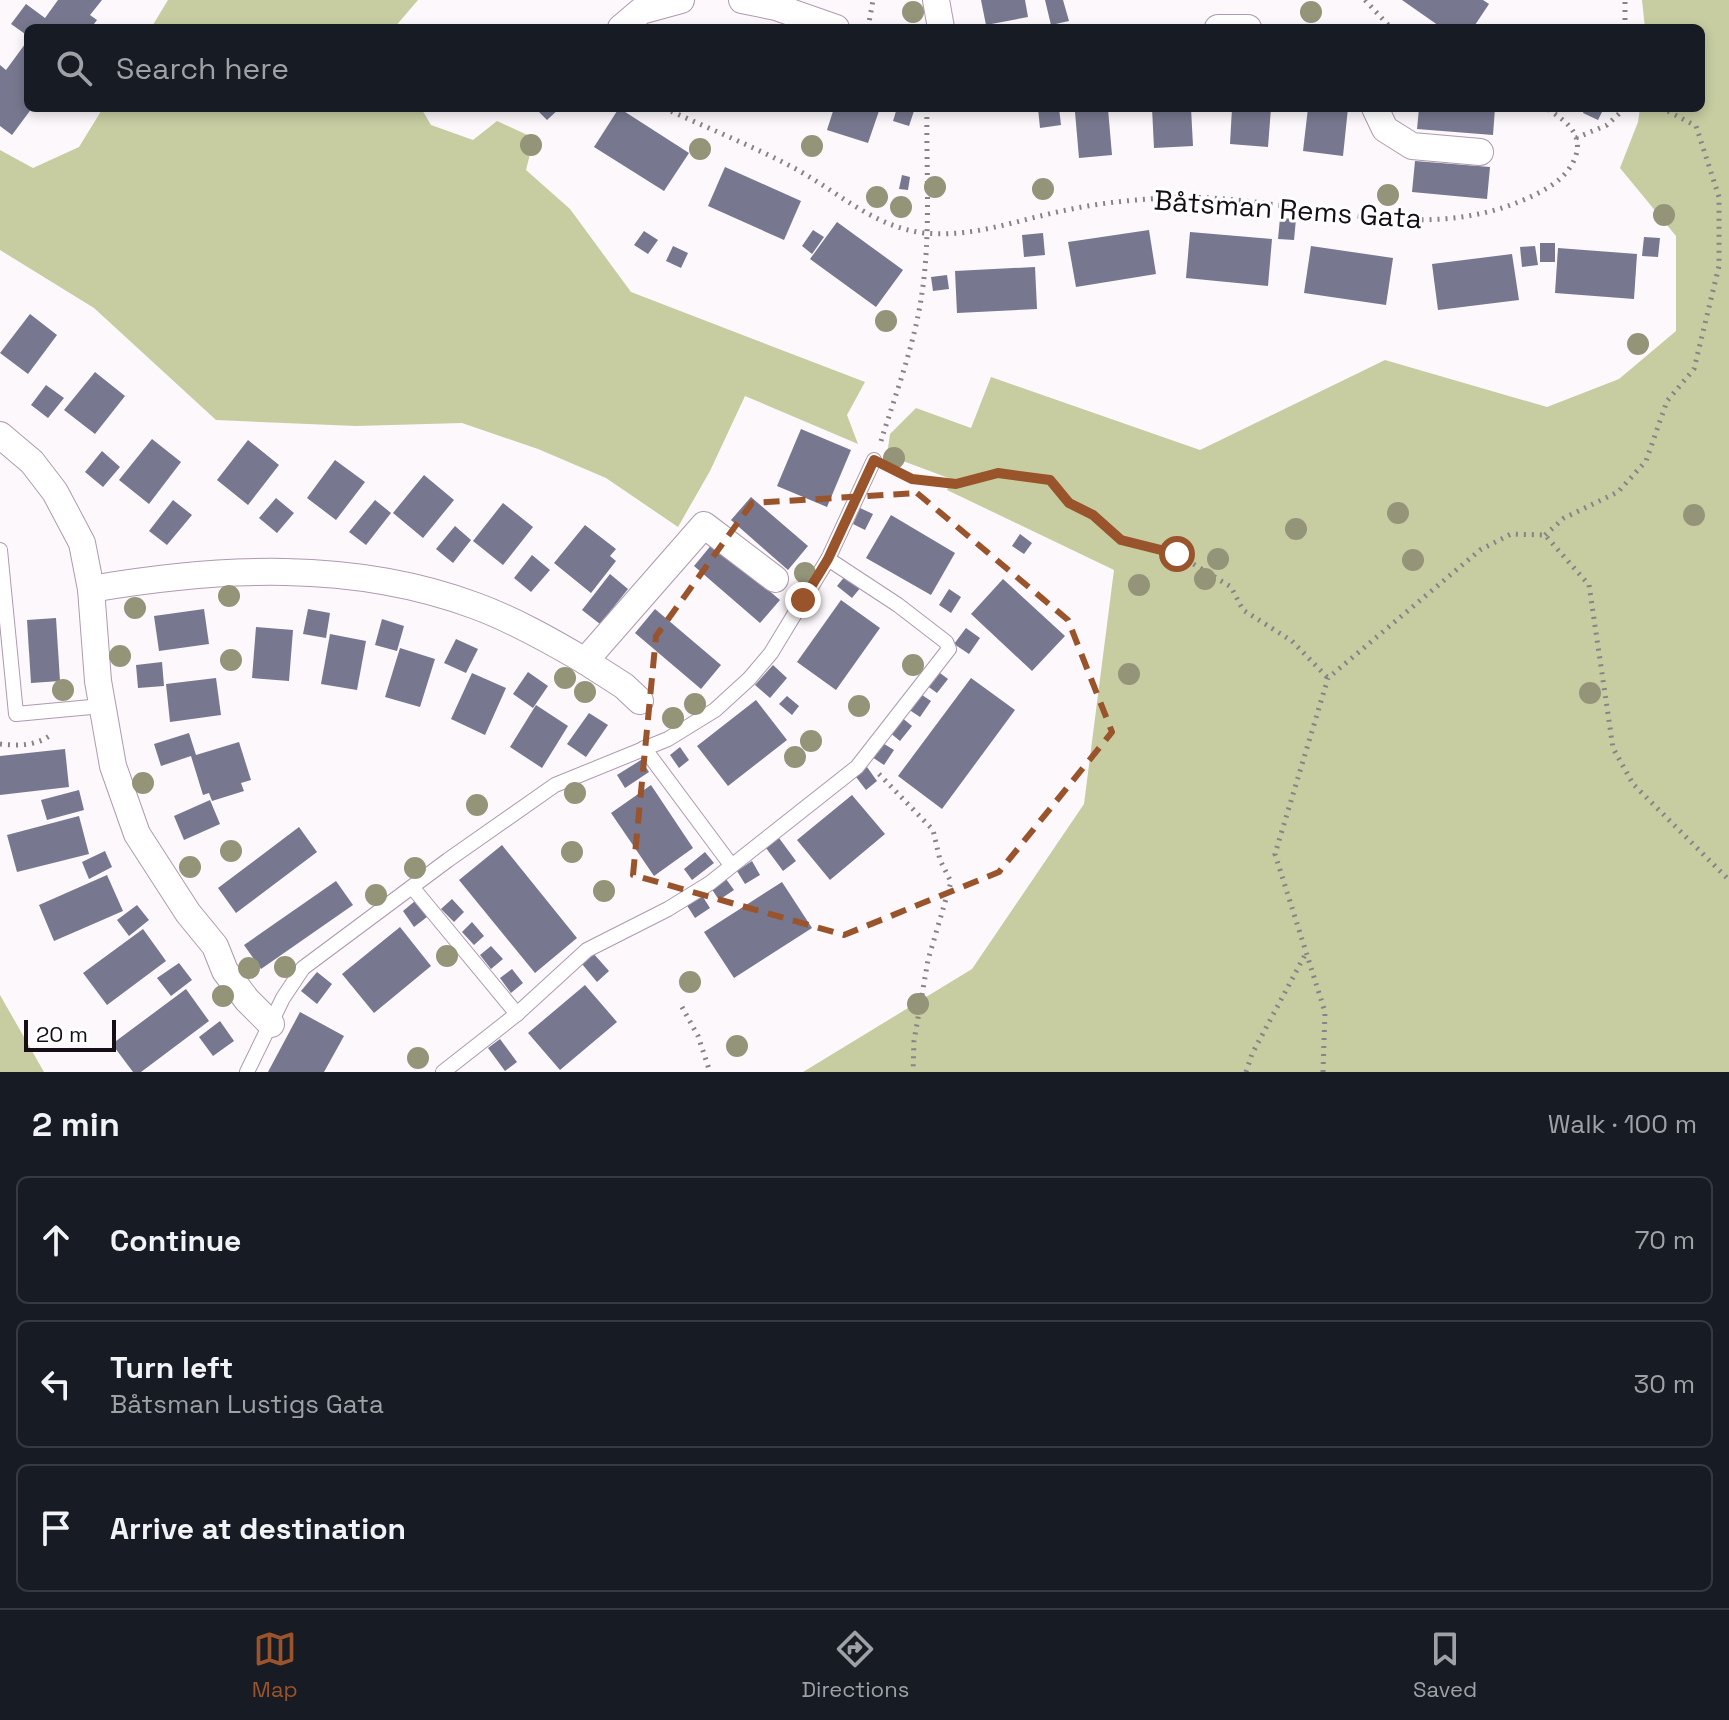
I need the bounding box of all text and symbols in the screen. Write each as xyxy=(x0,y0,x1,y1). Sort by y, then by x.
search box xyxy=(24,24,1705,112)
icon: search xyxy=(52,46,96,90)
text: Search here xyxy=(116,49,289,88)
street label: Båtsman Rems Gata xyxy=(1153,182,1423,236)
route start xyxy=(1159,536,1195,572)
route end xyxy=(785,582,821,618)
scale bar xyxy=(24,1016,116,1052)
text: 20 m xyxy=(36,1020,88,1048)
text: 2 min xyxy=(32,1103,120,1146)
text: Walk · 100 m xyxy=(1548,1107,1697,1141)
icon: ahead xyxy=(34,1218,78,1262)
text: Continue xyxy=(110,1221,241,1260)
text: 70 m xyxy=(1635,1223,1695,1257)
text: Turn left xyxy=(110,1348,233,1387)
icon: left xyxy=(34,1362,78,1406)
text: 30 m xyxy=(1634,1367,1695,1401)
text: Båtsman Lustigs Gata xyxy=(110,1387,384,1421)
icon: arrive xyxy=(34,1506,78,1550)
text: Arrive at destination xyxy=(110,1509,406,1548)
tab: Map xyxy=(252,1627,298,1703)
tab: Directions xyxy=(801,1627,909,1703)
tab: Saved xyxy=(1413,1627,1477,1703)

